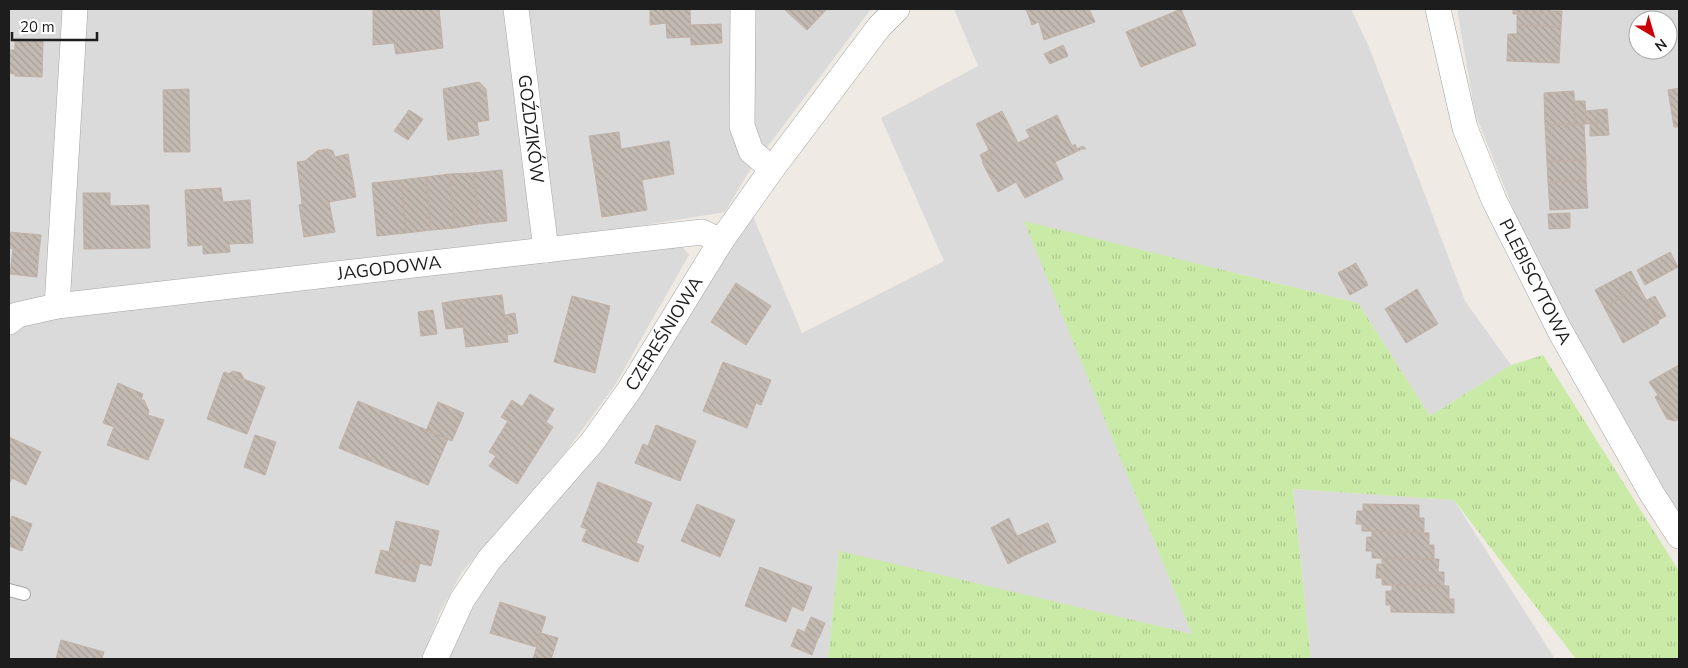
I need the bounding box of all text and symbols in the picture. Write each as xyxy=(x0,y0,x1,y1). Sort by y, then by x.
scale bar xyxy=(12,10,98,42)
north arrow xyxy=(1628,10,1678,60)
text: 20 m xyxy=(20,17,55,37)
text: N xyxy=(1651,34,1671,56)
street label: GOŹDZIKÓW xyxy=(512,73,550,185)
street label: PLEBISCYTOWA xyxy=(1493,215,1577,349)
street label: JAGODOWA xyxy=(335,250,442,286)
street label: CZEREŚNIOWA xyxy=(620,272,708,395)

